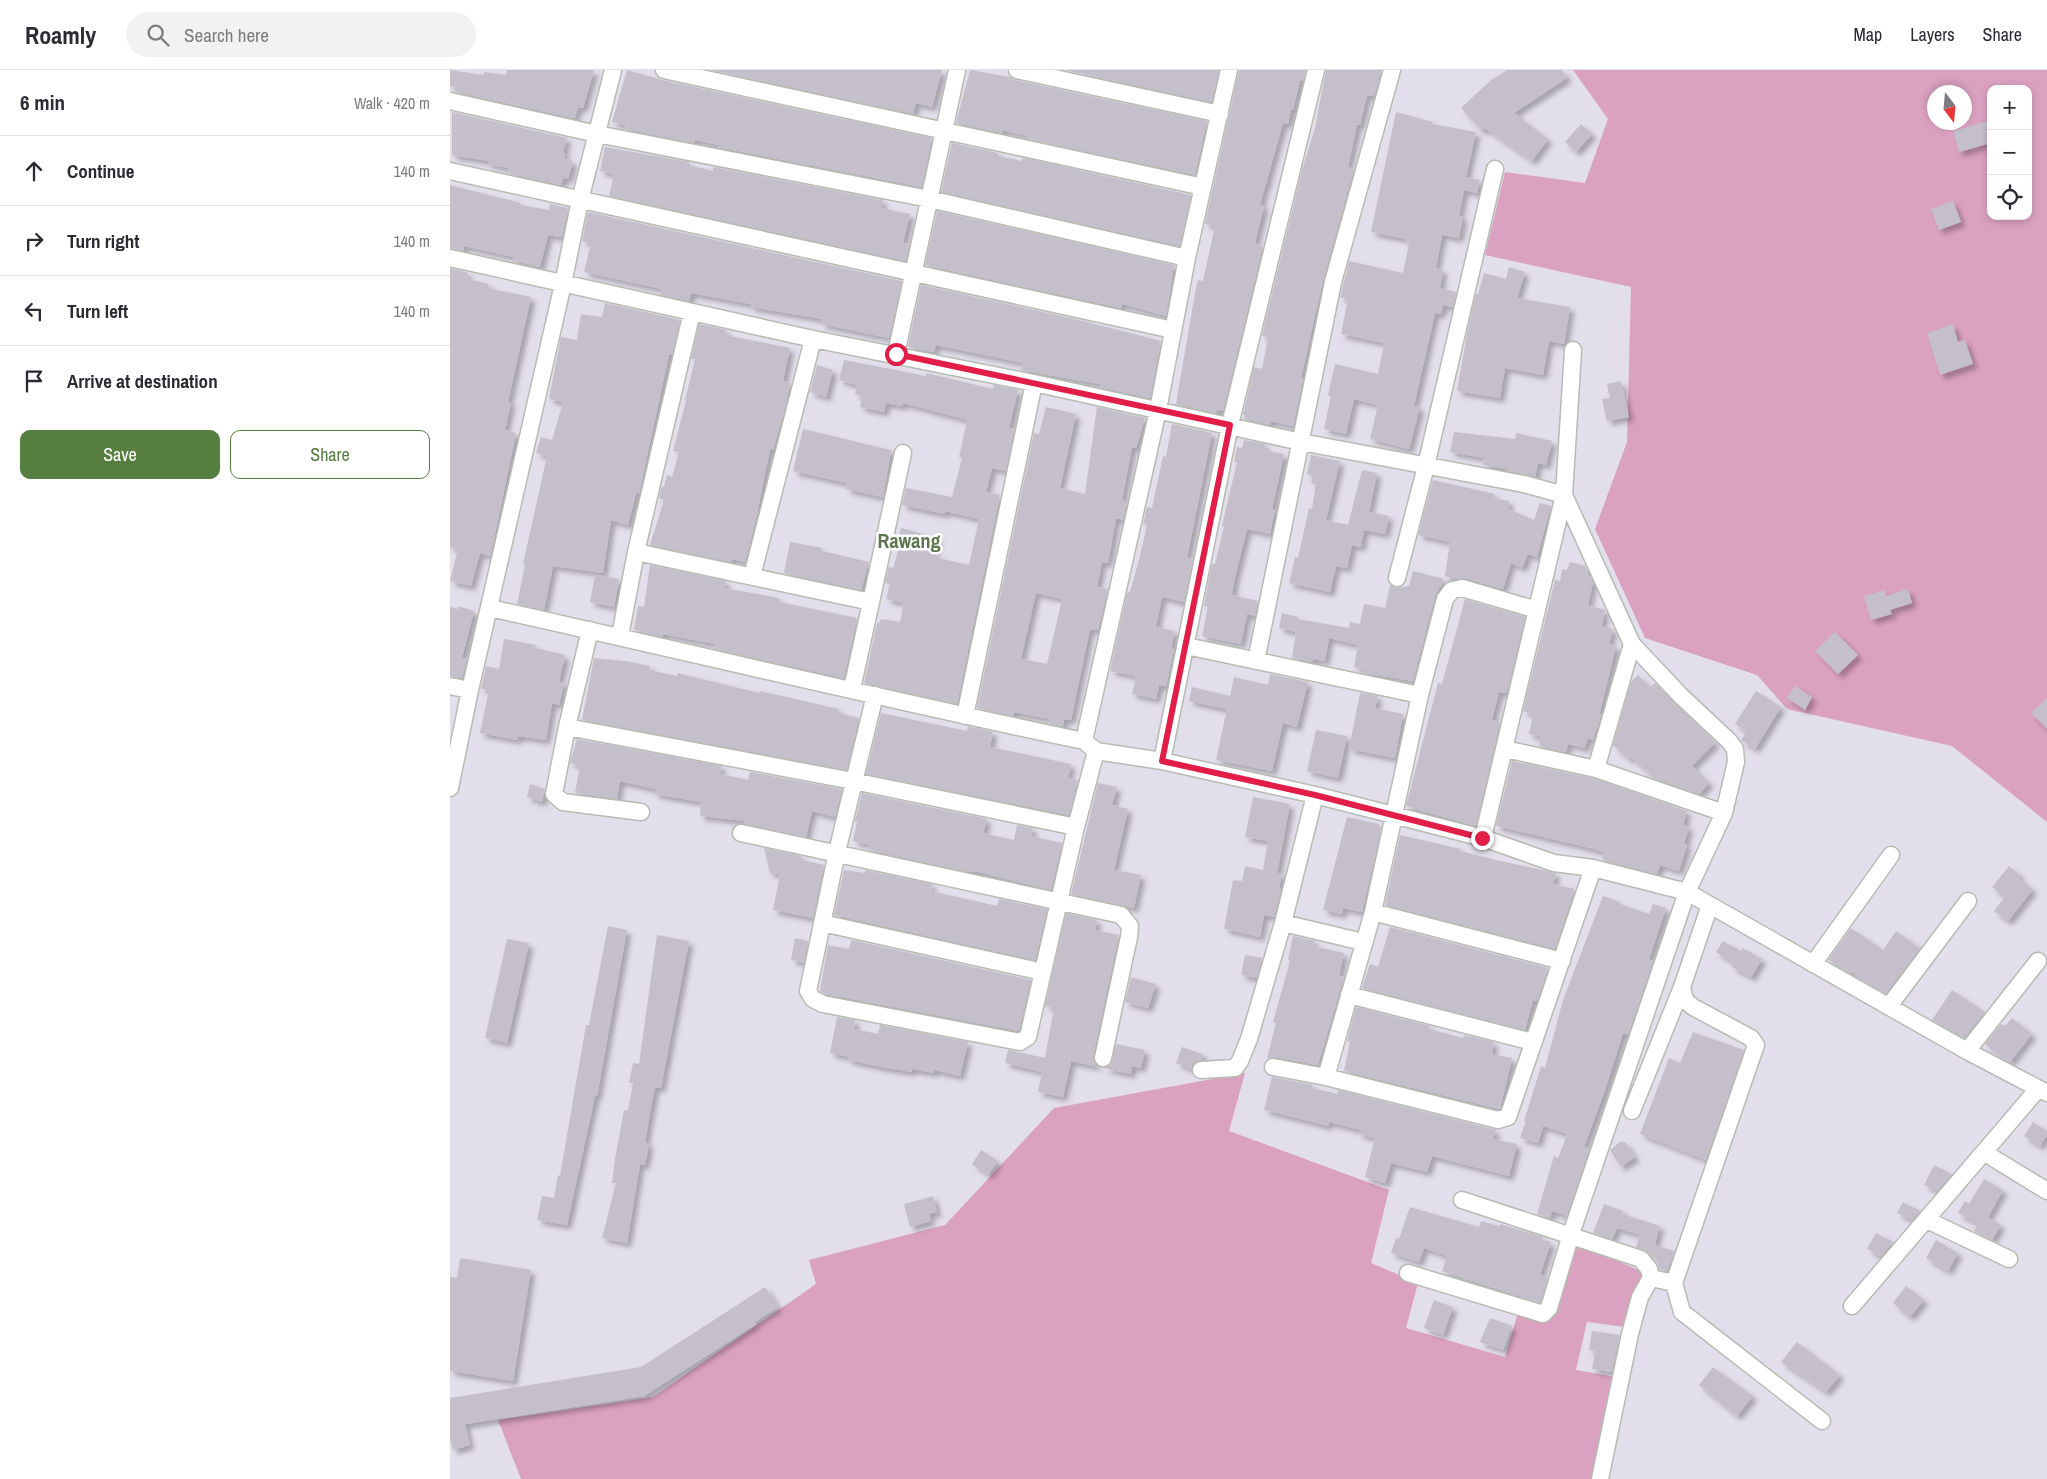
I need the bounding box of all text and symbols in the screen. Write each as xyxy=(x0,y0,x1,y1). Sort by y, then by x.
search box xyxy=(126,12,476,57)
text: Roamly xyxy=(25,19,96,51)
icon: search xyxy=(144,21,172,49)
text: Search here xyxy=(184,22,269,48)
text: Map xyxy=(1854,22,1882,47)
text: Layers xyxy=(1910,22,1955,47)
text: Share xyxy=(1983,22,2022,47)
north arrow xyxy=(1927,85,1972,130)
map controls xyxy=(1987,85,2032,220)
button: + xyxy=(1987,85,2032,130)
text: 6 min xyxy=(20,88,65,117)
text: Walk · 420 m xyxy=(354,92,430,114)
button: − xyxy=(1987,130,2032,175)
icon: ahead xyxy=(20,157,48,185)
text: Continue xyxy=(67,158,135,184)
text: 140 m xyxy=(394,160,430,182)
button: locate xyxy=(1987,175,2032,220)
icon: right xyxy=(20,227,48,255)
text: Turn right xyxy=(67,228,139,254)
text: 140 m xyxy=(394,230,430,252)
icon: left xyxy=(20,297,48,325)
text: Turn left xyxy=(67,298,128,324)
text: 140 m xyxy=(394,300,430,322)
route start xyxy=(885,343,908,366)
icon: arrive xyxy=(20,367,48,395)
text: Arrive at destination xyxy=(67,368,218,394)
button: Save xyxy=(20,430,220,479)
button: Share xyxy=(230,430,430,479)
district label: Rawang xyxy=(878,527,940,554)
route end xyxy=(1471,827,1494,850)

